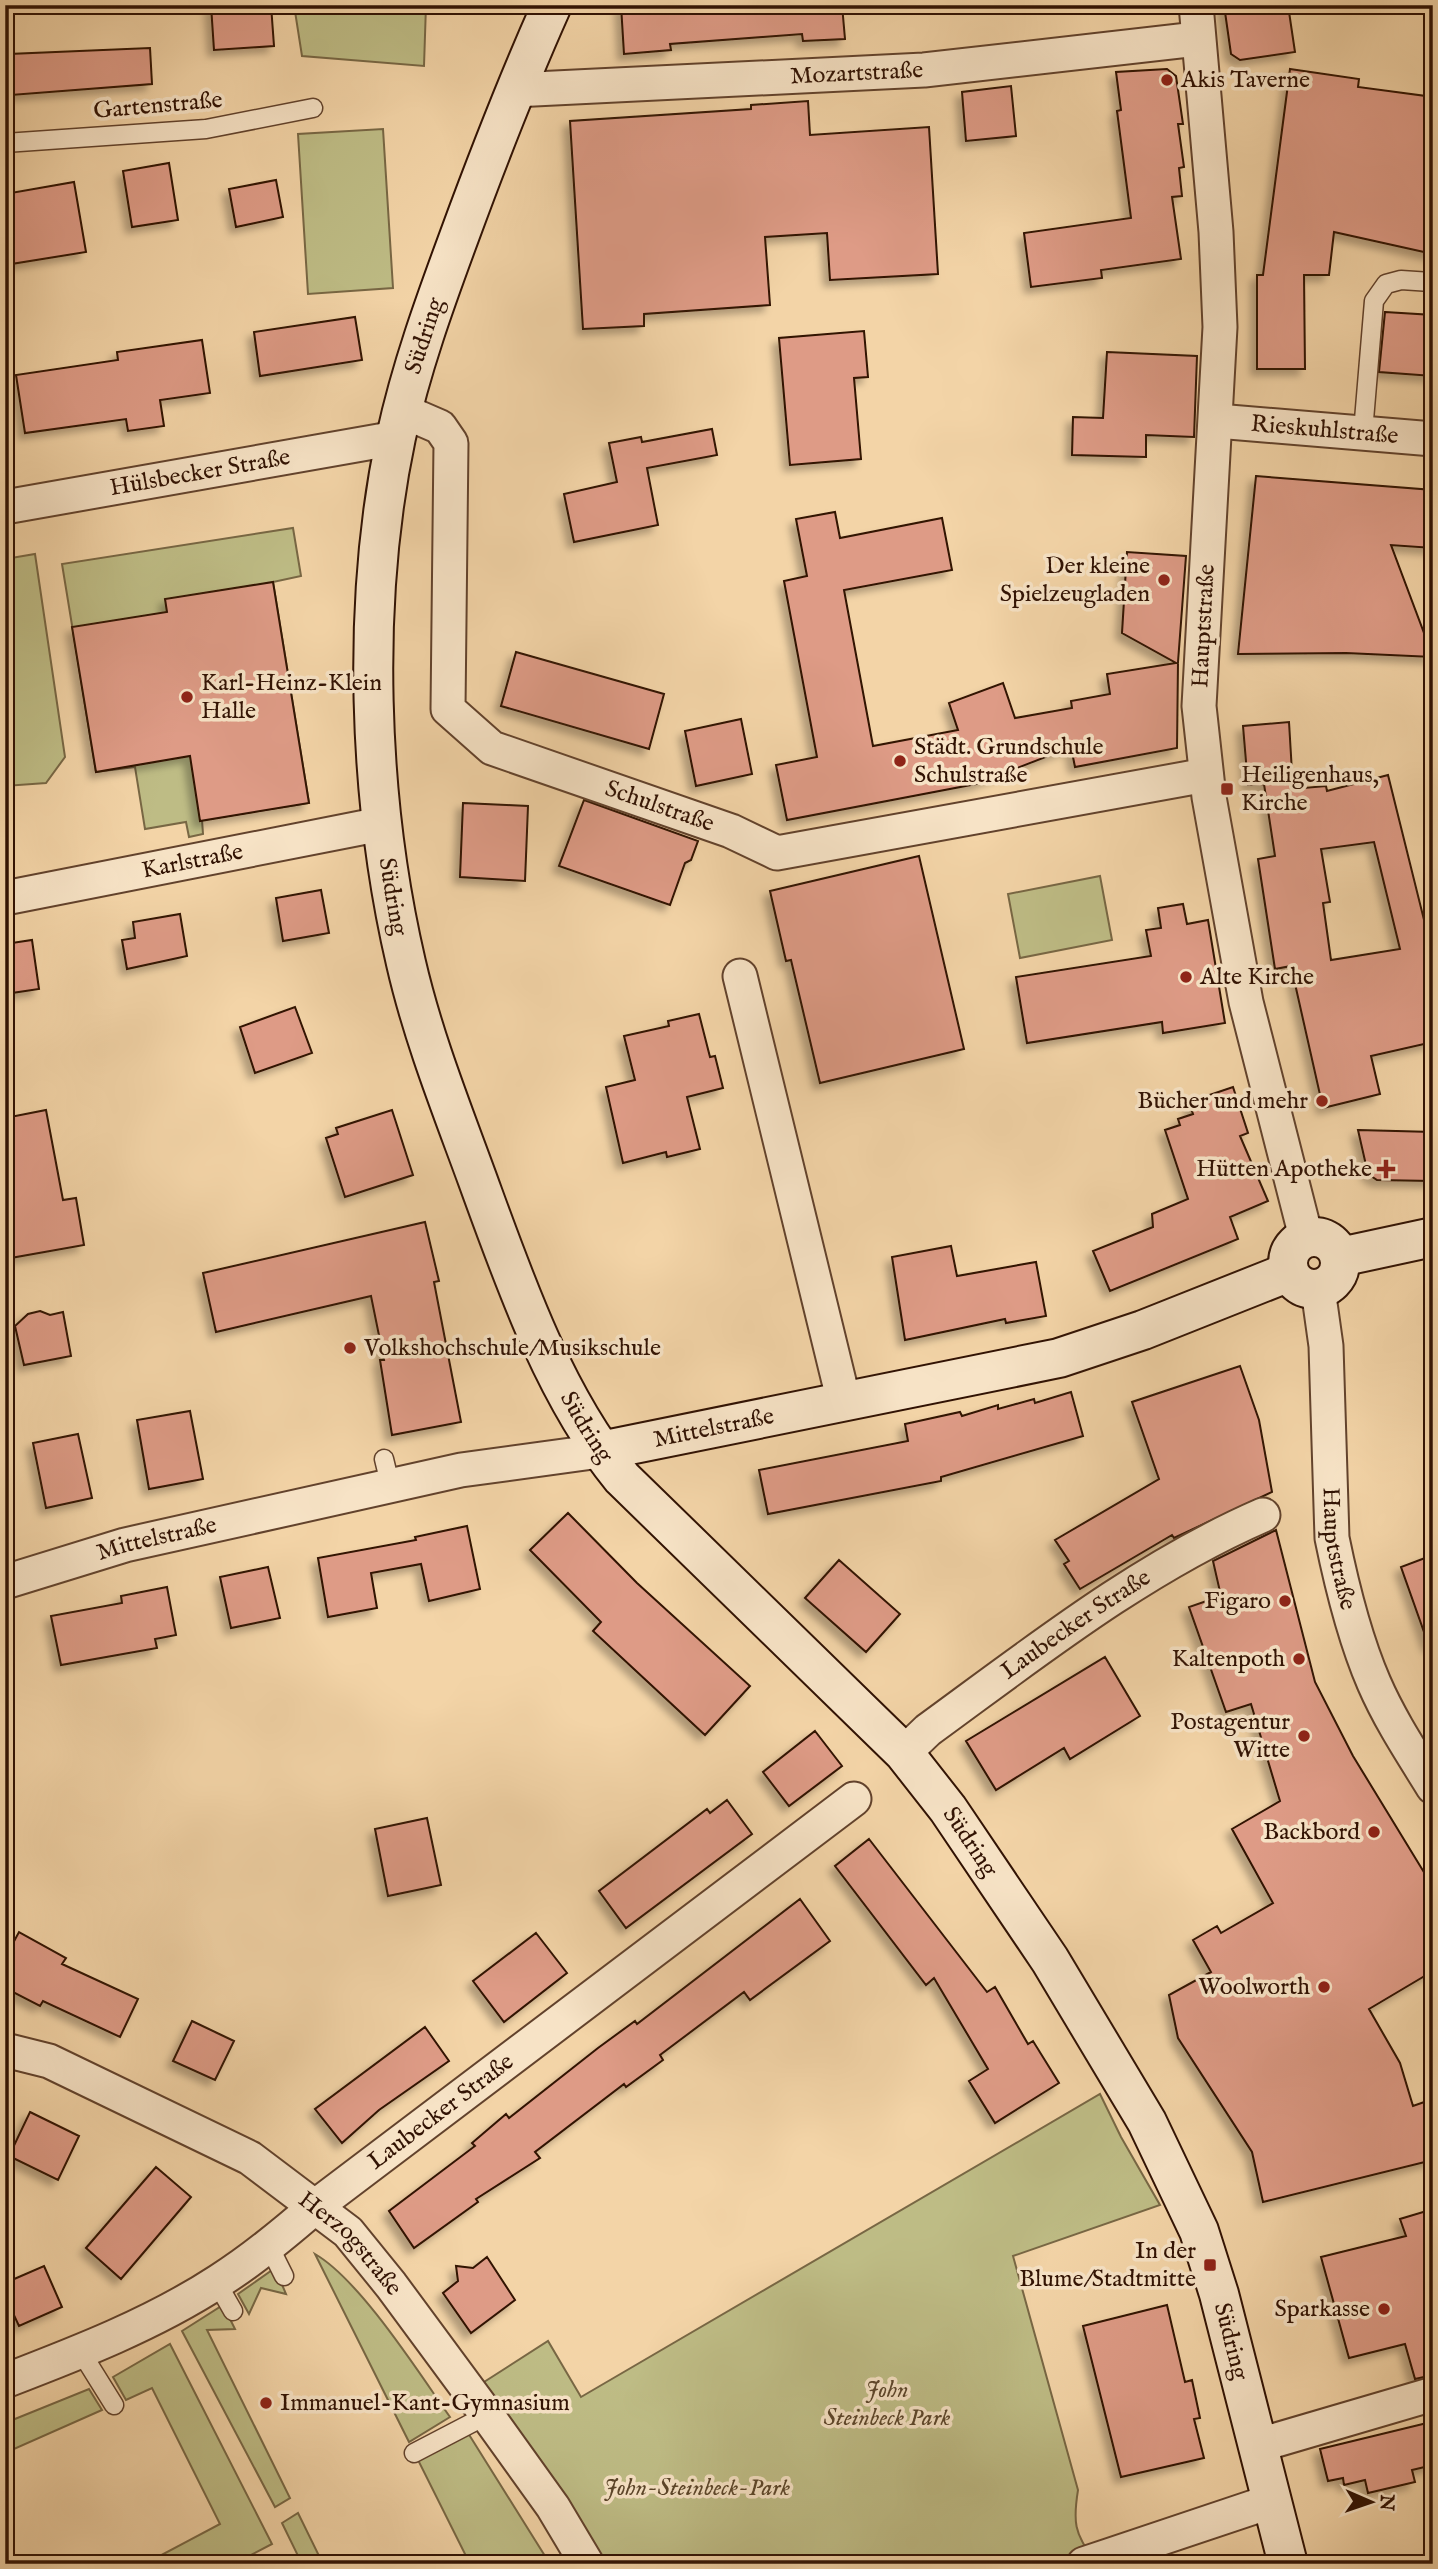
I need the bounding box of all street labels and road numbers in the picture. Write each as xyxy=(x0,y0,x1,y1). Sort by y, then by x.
street label: Mozartstraße xyxy=(789,55,924,92)
street label: Gartenstraße xyxy=(92,85,224,127)
street label: Südring xyxy=(398,293,452,378)
street label: Rieskuhlstraße xyxy=(1250,408,1400,452)
street label: Hülsbecker Straße xyxy=(107,441,293,504)
street label: Hauptstraße xyxy=(1185,563,1223,689)
street label: Schulstraße xyxy=(601,773,718,839)
street label: Karlstraße xyxy=(139,836,246,886)
street label: Südring xyxy=(371,855,415,939)
street label: Südring xyxy=(553,1386,621,1470)
street label: Mittelstraße xyxy=(651,1401,777,1455)
street label: Hauptstraße xyxy=(1315,1487,1364,1613)
street label: Mittelstraße xyxy=(93,1509,220,1568)
street label: Laubecker Straße xyxy=(995,1562,1156,1687)
street label: Südring xyxy=(935,1801,1006,1884)
street label: Laubecker Straße xyxy=(362,2046,520,2177)
street label: Herzogstraße xyxy=(292,2184,409,2302)
street label: Südring xyxy=(1206,2299,1256,2384)

